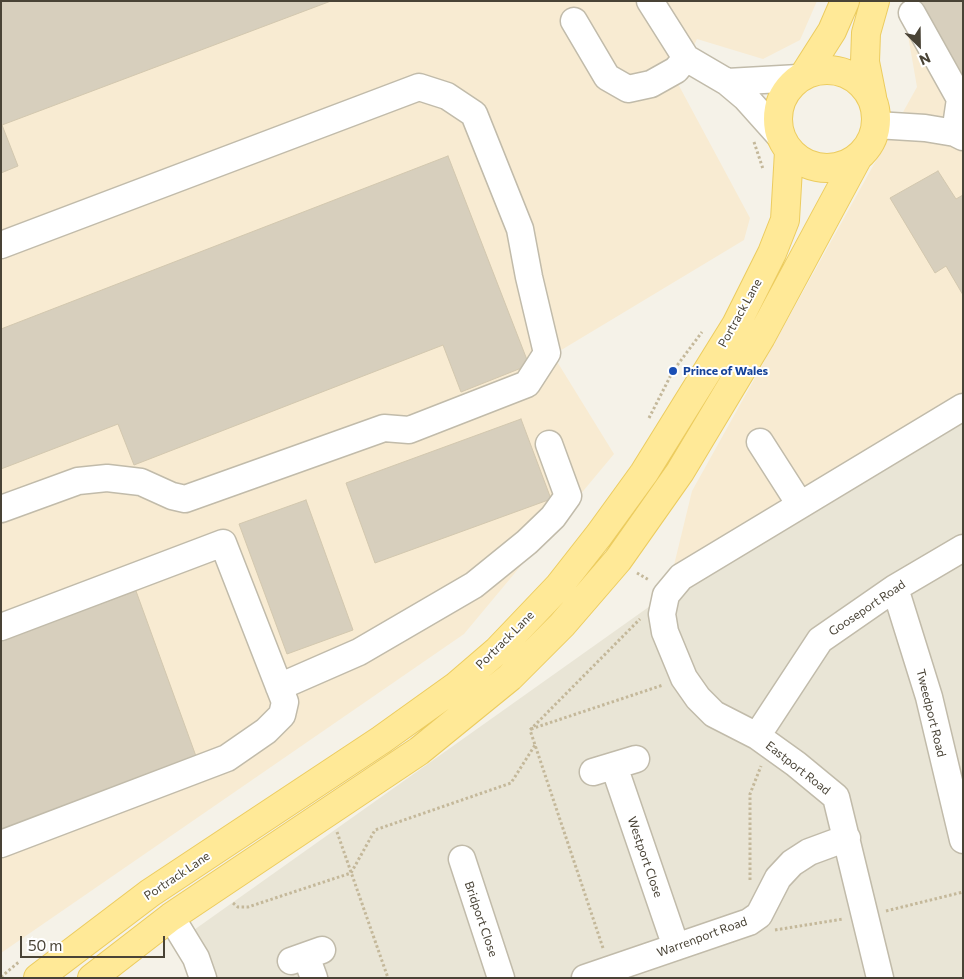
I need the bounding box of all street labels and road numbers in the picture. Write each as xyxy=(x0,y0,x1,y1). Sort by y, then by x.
street label: Portrack Lane xyxy=(715,276,765,350)
street label: Gooseport Road xyxy=(826,577,908,639)
street label: Portrack Lane xyxy=(473,608,537,672)
street label: Tweedport Road xyxy=(913,667,949,759)
street label: Eastport Road xyxy=(763,738,833,798)
street label: Westport Close xyxy=(624,815,666,899)
street label: Portrack Lane xyxy=(141,849,213,903)
street label: Bridport Close xyxy=(461,879,501,959)
street label: Warrenport Road xyxy=(655,914,749,960)

